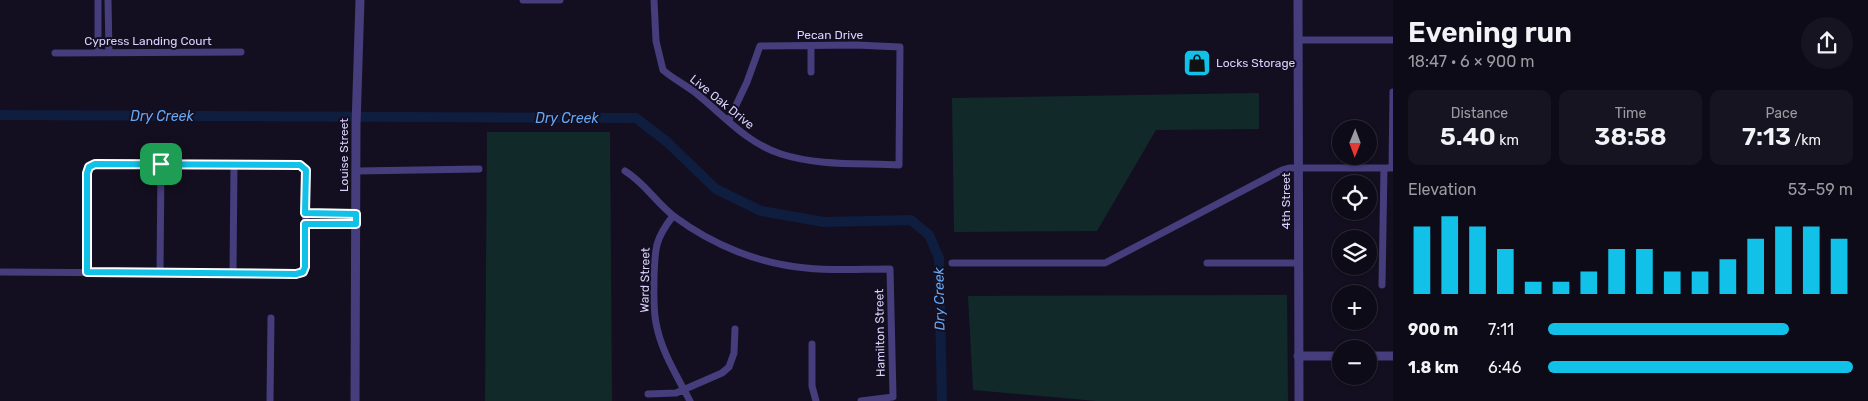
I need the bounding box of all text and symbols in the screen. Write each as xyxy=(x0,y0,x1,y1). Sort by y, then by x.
text: Evening run xyxy=(1408,16,1572,49)
button: share xyxy=(1801,17,1853,69)
street label: Pecan Drive xyxy=(797,28,864,42)
street label: Cypress Landing Court xyxy=(84,34,212,48)
shop icon: Locks Storage xyxy=(1182,48,1212,78)
text: 18:47 · 6 × 900 m xyxy=(1408,52,1534,71)
place label: Locks Storage xyxy=(1216,56,1296,70)
street label: Live Oak Drive xyxy=(687,72,757,132)
text: Distance xyxy=(1451,105,1508,122)
text: Time xyxy=(1615,105,1646,122)
text: Pace xyxy=(1765,105,1798,122)
water label: Dry Creek xyxy=(130,108,194,125)
water label: Dry Creek xyxy=(535,110,599,127)
street label: Louise Street xyxy=(337,118,351,192)
north arrow xyxy=(1332,120,1378,165)
map controls xyxy=(1332,120,1377,385)
text: 5.40 xyxy=(1440,122,1496,151)
text: 38:58 xyxy=(1594,122,1667,151)
text: 7:13 xyxy=(1742,122,1791,151)
text: km xyxy=(1496,132,1519,149)
text: /km xyxy=(1791,132,1821,149)
pin xyxy=(140,143,182,185)
icon: arrive xyxy=(147,150,175,178)
street label: 4th Street xyxy=(1279,172,1293,230)
button: locate xyxy=(1332,175,1377,220)
text: Elevation xyxy=(1408,180,1477,199)
text: 53–59 m xyxy=(1788,180,1853,199)
button: layers xyxy=(1332,230,1377,275)
street label: Ward Street xyxy=(637,247,653,313)
water label: Dry Creek xyxy=(930,266,949,331)
button: + xyxy=(1332,285,1377,330)
street label: Hamilton Street xyxy=(872,288,888,377)
text: 900 m xyxy=(1408,320,1458,339)
text: 7:11 xyxy=(1488,320,1514,339)
button: − xyxy=(1332,340,1377,385)
text: 1.8 km xyxy=(1408,358,1459,377)
text: 6:46 xyxy=(1488,358,1521,377)

